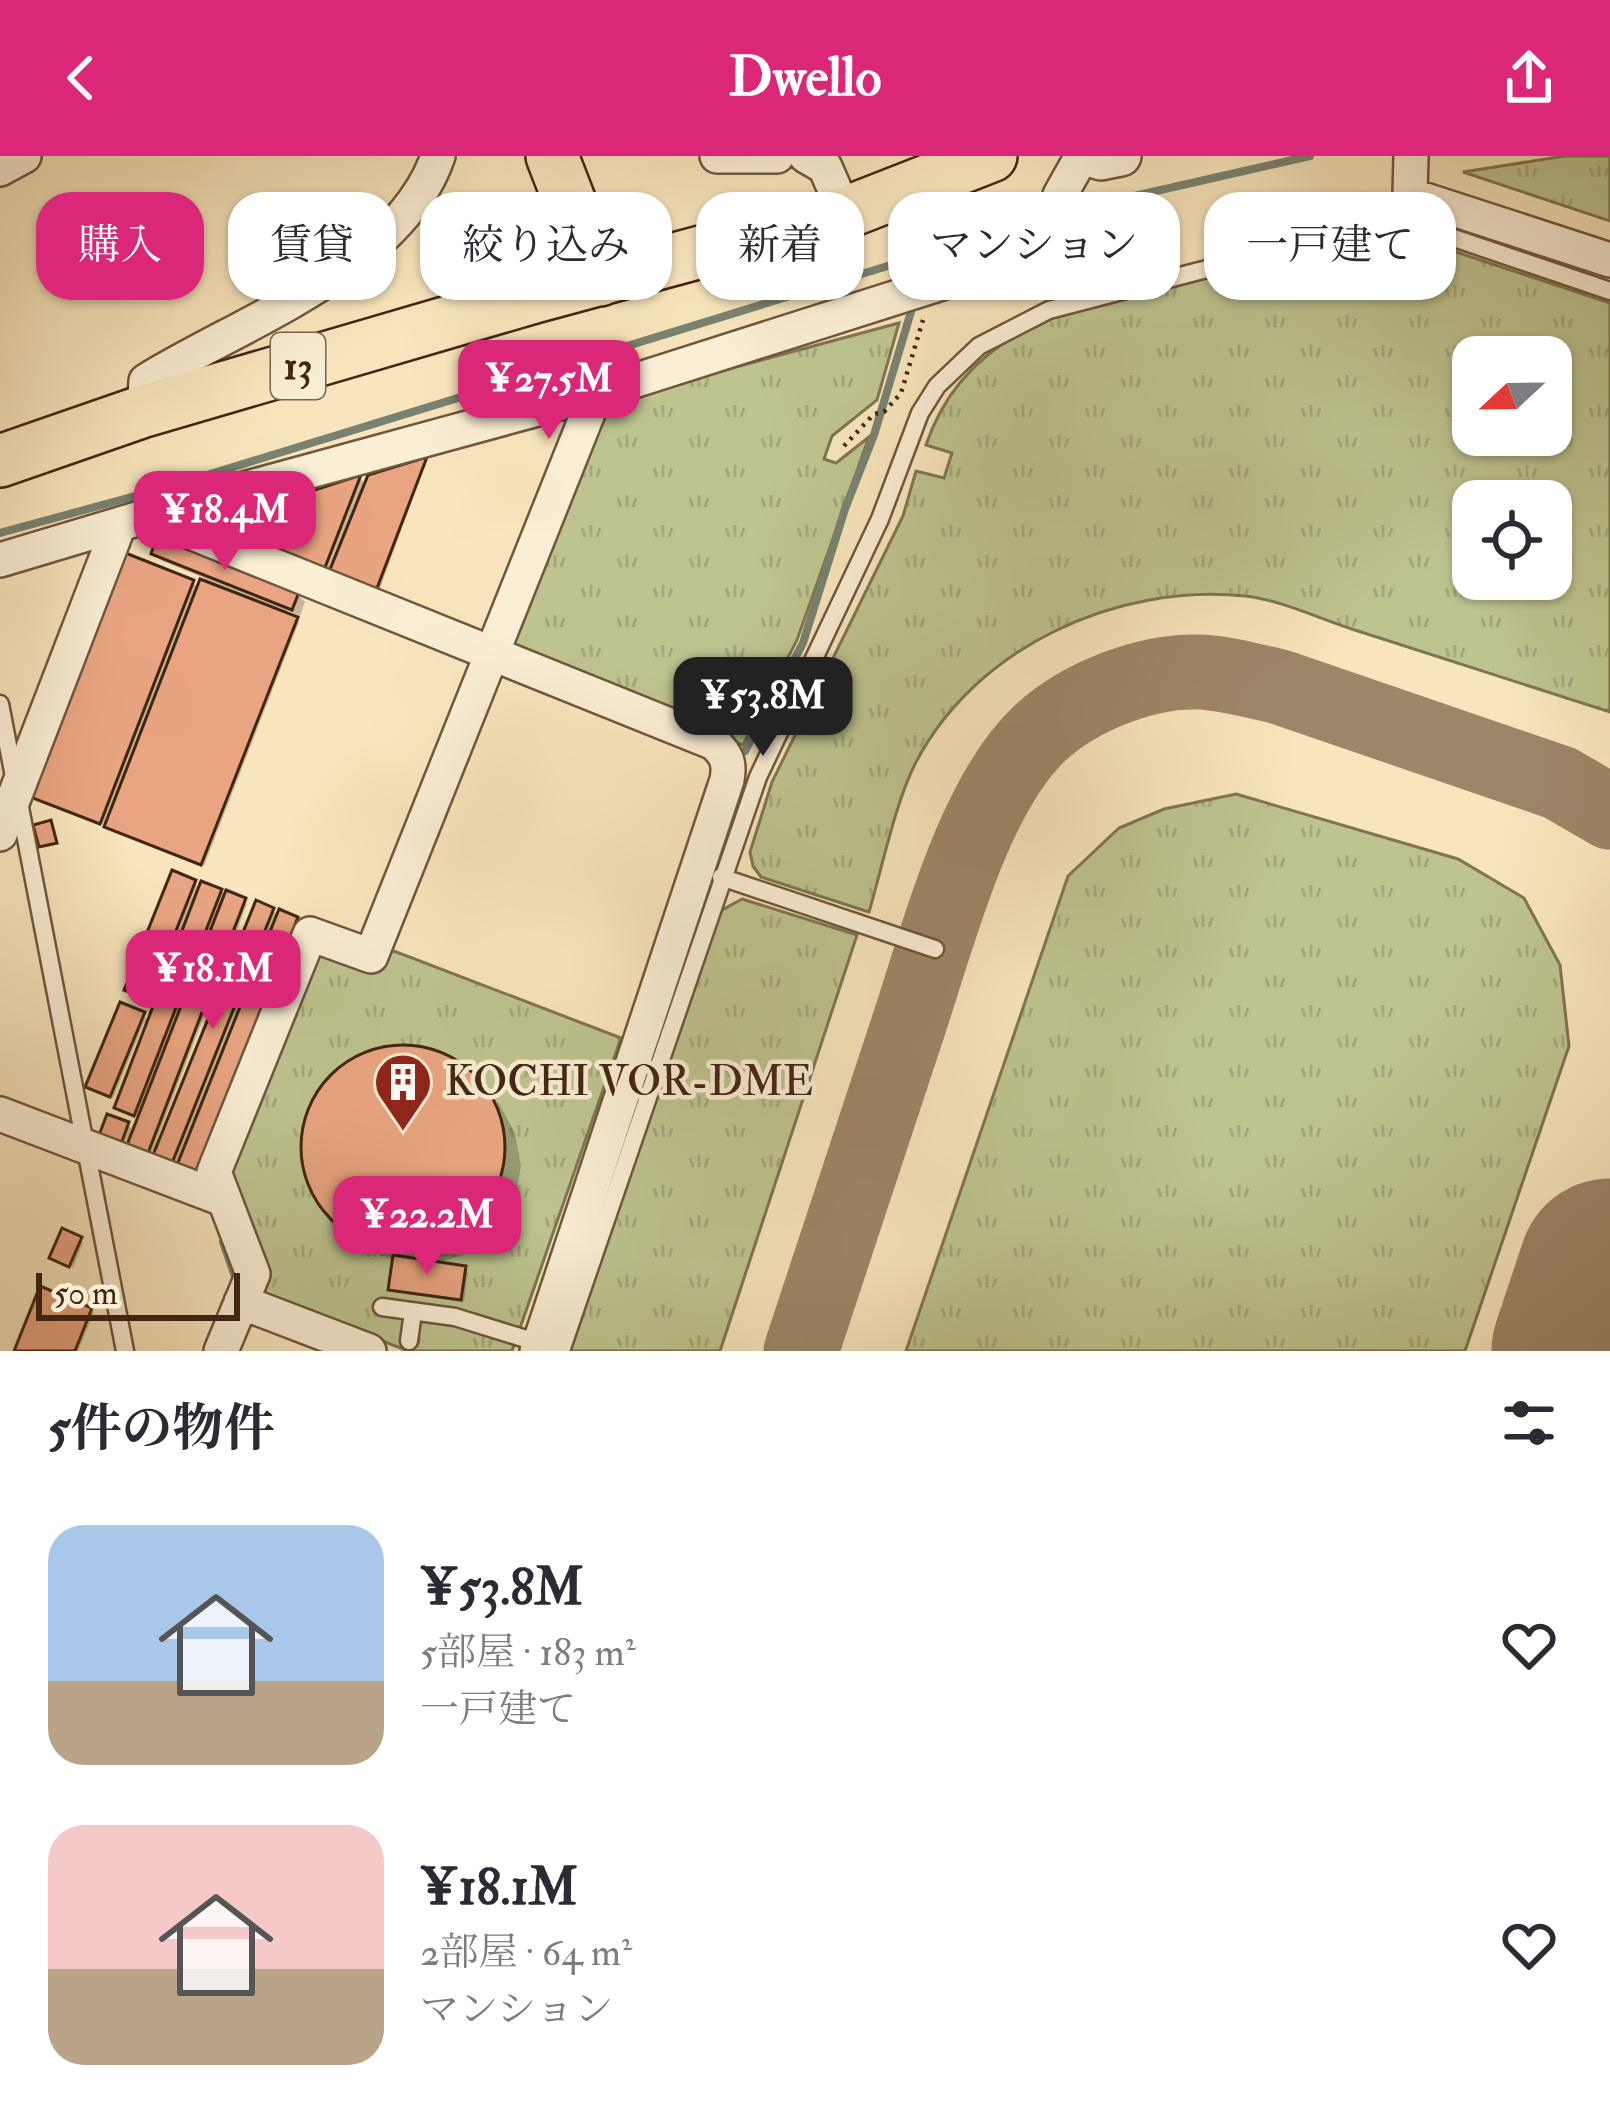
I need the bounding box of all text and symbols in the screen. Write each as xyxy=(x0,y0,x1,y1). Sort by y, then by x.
text: Dwello xyxy=(729,44,881,112)
icon: back xyxy=(48,45,114,111)
icon: share xyxy=(1496,45,1562,111)
chip: 購入 xyxy=(36,192,204,300)
chip: 賃貸 xyxy=(228,192,396,300)
chip: 絞り込み xyxy=(420,192,672,300)
chip: 新着 xyxy=(696,192,864,300)
chip: マンション xyxy=(888,192,1180,300)
chip: 一戸建て xyxy=(1204,192,1456,300)
road number: 13 xyxy=(271,333,325,399)
north arrow xyxy=(1452,336,1572,456)
map controls xyxy=(1452,336,1572,600)
pin: ¥27.5M xyxy=(451,340,647,442)
text: ¥27.5M xyxy=(485,354,613,403)
pin: ¥18.4M xyxy=(127,471,323,573)
button: locate xyxy=(1452,480,1572,600)
text: ¥18.4M xyxy=(161,485,289,534)
pin: ¥53.8M xyxy=(665,657,861,759)
text: ¥53.8M xyxy=(700,671,826,720)
pin: ¥18.1M xyxy=(115,930,311,1032)
text: ¥18.1M xyxy=(153,944,273,993)
building icon: KOCHI VOR-DME xyxy=(372,1051,434,1133)
place label: KOCHI VOR-DME xyxy=(445,1056,813,1108)
pin: ¥22.2M xyxy=(329,1176,525,1278)
text: ¥22.2M xyxy=(360,1190,494,1239)
scale bar xyxy=(36,1267,240,1320)
text: 50 m xyxy=(54,1273,118,1314)
icon: filters xyxy=(1496,1390,1562,1456)
text: 5件の物件 xyxy=(48,1397,274,1461)
text: ¥53.8M xyxy=(420,1556,584,1620)
icon: home xyxy=(144,1573,288,1717)
icon: heart xyxy=(1496,1612,1562,1678)
text: 5部屋 · 183 m² xyxy=(420,1628,636,1677)
text: 一戸建て xyxy=(420,1685,576,1734)
text: ¥18.1M xyxy=(420,1856,578,1920)
icon: home xyxy=(144,1873,288,2017)
icon: heart xyxy=(1496,1912,1562,1978)
text: 2部屋 · 64 m² xyxy=(420,1928,632,1977)
text: マンション xyxy=(420,1985,613,2034)

